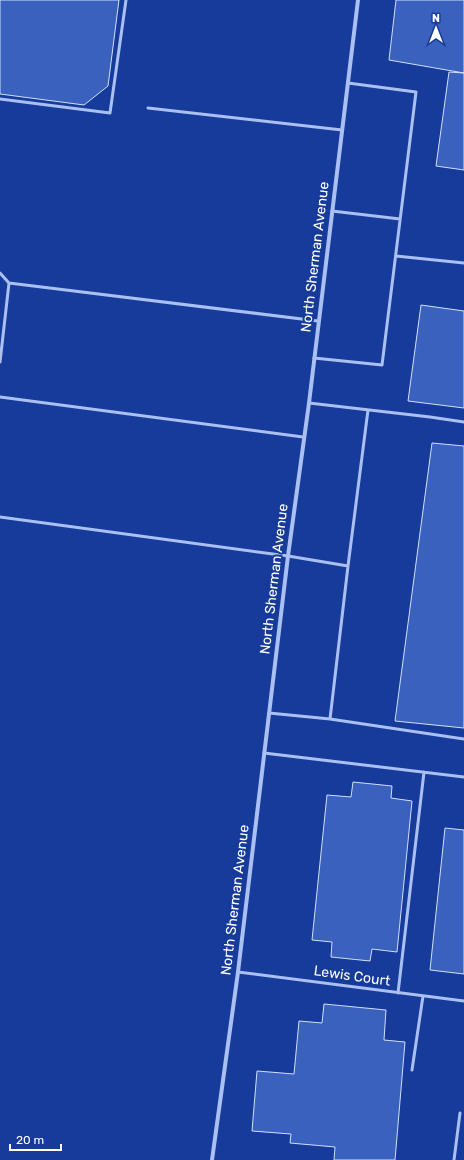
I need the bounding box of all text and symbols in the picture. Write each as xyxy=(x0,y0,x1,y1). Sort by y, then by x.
north arrow xyxy=(416,8,456,48)
text: N xyxy=(432,12,440,25)
street label: North Sherman Avenue xyxy=(297,181,333,333)
street label: North Sherman Avenue xyxy=(256,503,292,655)
street label: North Sherman Avenue xyxy=(217,824,253,976)
street label: Lewis Court xyxy=(313,962,392,990)
scale bar xyxy=(10,1126,61,1152)
text: 20 m xyxy=(16,1133,44,1147)

